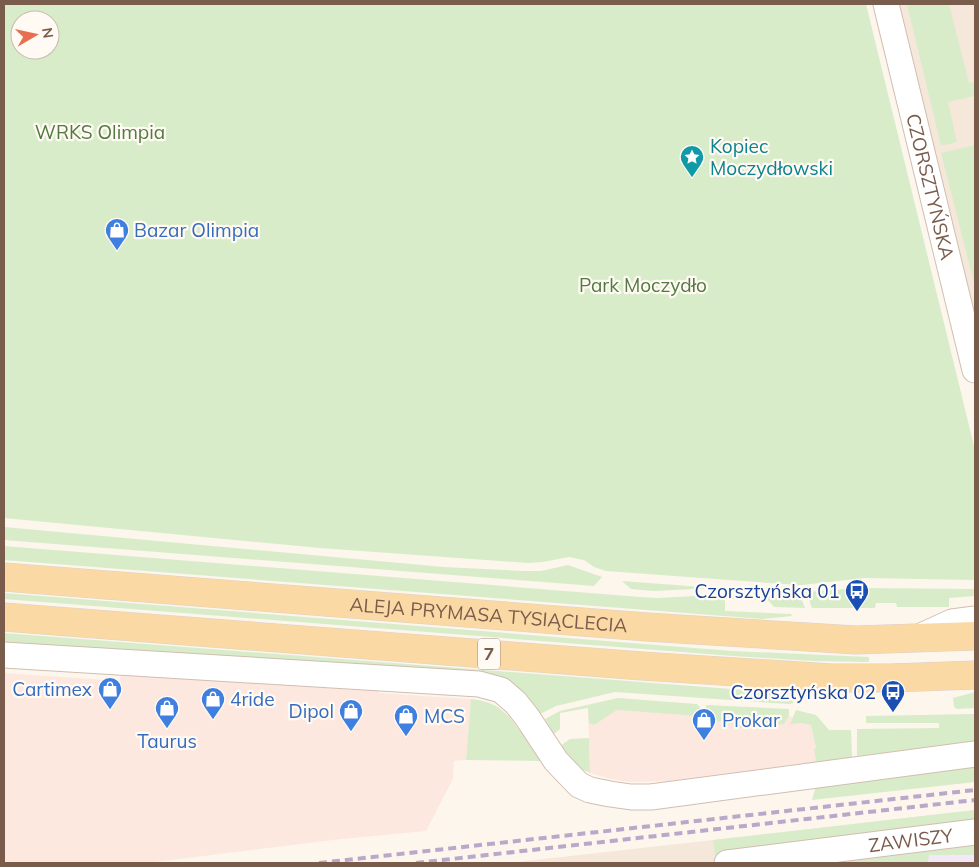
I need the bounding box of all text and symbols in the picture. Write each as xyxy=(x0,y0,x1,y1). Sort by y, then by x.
north arrow xyxy=(10,10,60,60)
text: N xyxy=(38,26,58,40)
street label: CZORSZTYŃSKA xyxy=(901,111,960,262)
park label: WRKS Olimpia xyxy=(35,120,165,144)
place label: Kopiec Moczydłowski xyxy=(710,134,833,180)
place icon: Kopiec Moczydłowski xyxy=(679,144,705,178)
shop icon: Bazar Olimpia xyxy=(104,217,130,251)
place label: Bazar Olimpia xyxy=(134,218,259,242)
park label: Park Moczydło xyxy=(579,273,707,297)
bus stop icon: Czorsztyńska 01 xyxy=(844,578,870,612)
place label: Czorsztyńska 01 xyxy=(695,579,840,603)
street label: ALEJA PRYMASA TYSIĄCLECIA xyxy=(349,592,628,637)
road number: 7 xyxy=(478,639,500,670)
shop icon: Cartimex xyxy=(97,676,123,710)
place label: Cartimex xyxy=(12,677,92,701)
bus stop icon: Czorsztyńska 02 xyxy=(880,679,906,713)
place label: Czorsztyńska 02 xyxy=(731,680,876,704)
shop icon: 4ride xyxy=(200,686,226,720)
place label: 4ride xyxy=(230,687,275,711)
shop icon: Taurus xyxy=(154,695,180,729)
shop icon: Dipol xyxy=(338,698,364,732)
place label: Dipol xyxy=(289,699,334,723)
shop icon: MCS xyxy=(393,703,419,737)
place label: MCS xyxy=(424,704,465,728)
shop icon: Prokar xyxy=(691,707,717,741)
place label: Prokar xyxy=(722,708,780,732)
place label: Taurus xyxy=(137,729,197,753)
street label: ZAWISZY xyxy=(867,823,955,857)

